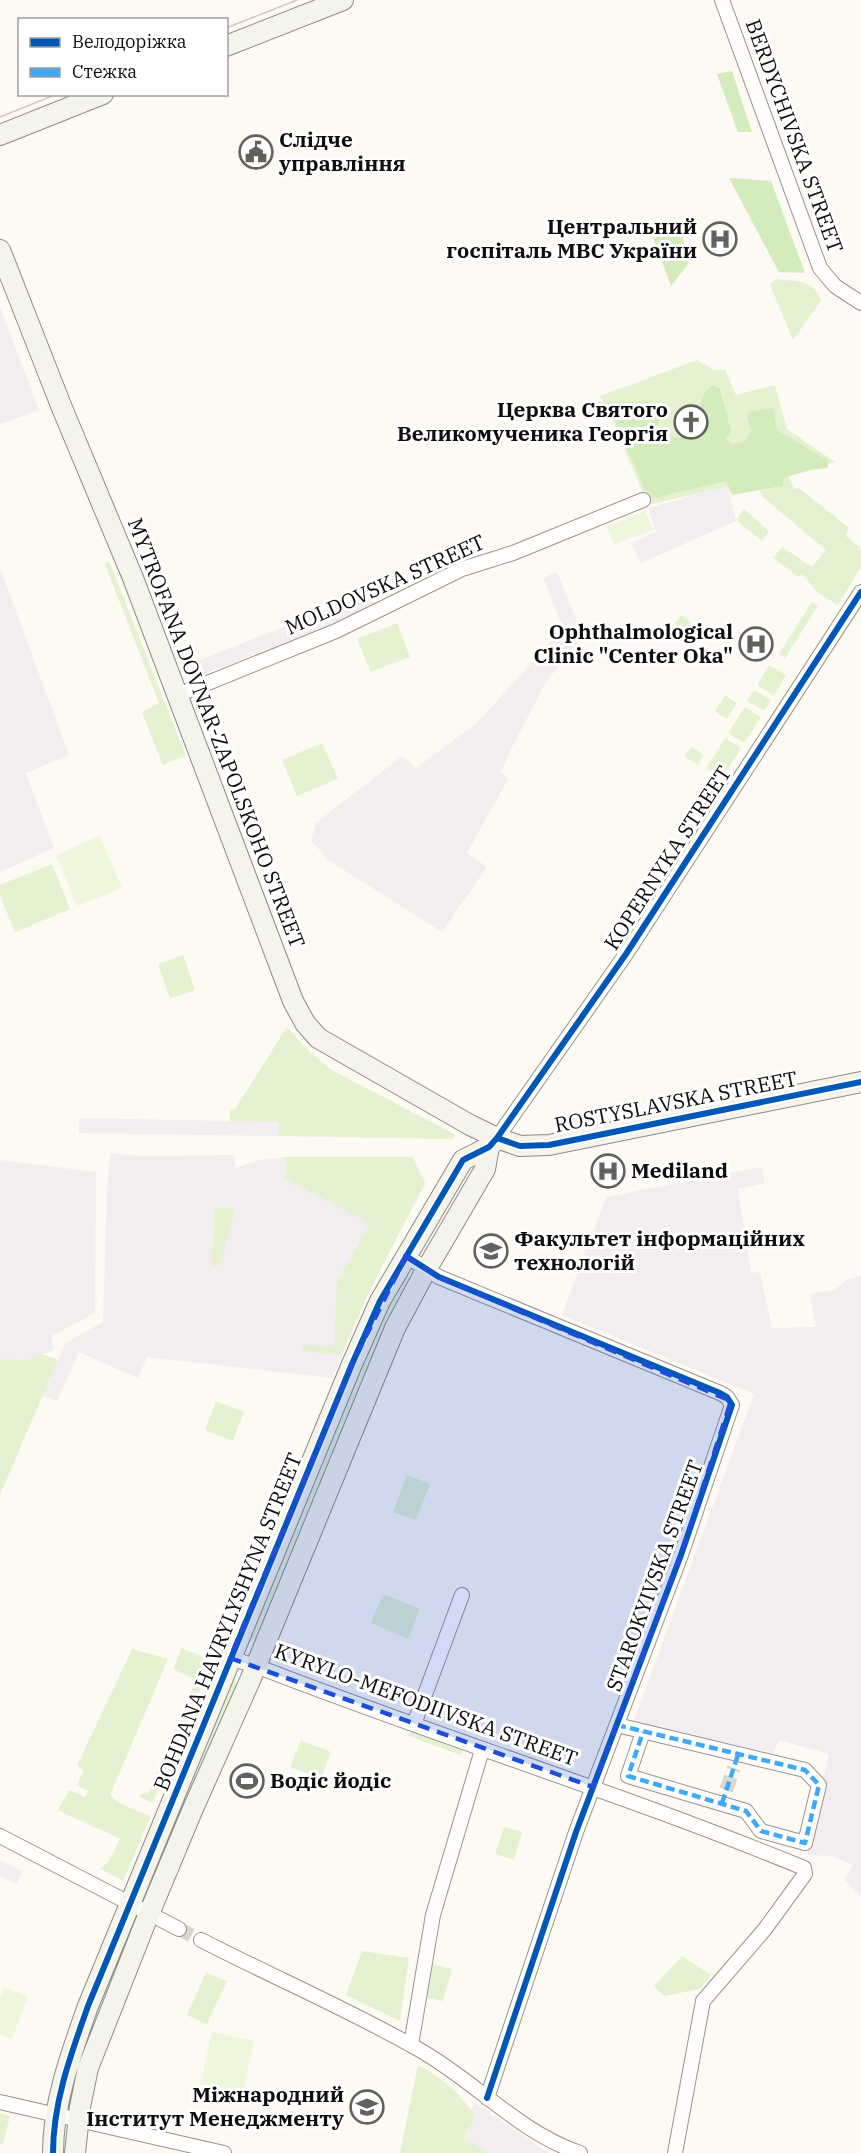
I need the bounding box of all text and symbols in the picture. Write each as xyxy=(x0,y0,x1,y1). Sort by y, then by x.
street label: BERDYCHIVSKA STREET xyxy=(740,15,850,256)
legend xyxy=(18,18,228,96)
text: Велодоріжка xyxy=(72,30,187,53)
text: Стежка xyxy=(72,60,137,83)
place label: Слідче управління xyxy=(278,125,406,177)
public building icon: Слідче управління xyxy=(238,134,274,170)
place label: Центральний госпіталь МВС України xyxy=(446,212,697,264)
hospital icon: Центральний госпіталь МВС України xyxy=(702,221,738,257)
place label: Церква Святого Великомученика Георгія xyxy=(397,395,668,447)
church icon: Церква Святого Великомученика Георгія xyxy=(673,404,709,440)
street label: MYTROFANA DOVNAR-ZAPOLSKOHO STREET xyxy=(122,514,312,952)
street label: MOLDOVSKA STREET xyxy=(280,527,489,641)
place label: Ophthalmological Clinic "Center Oka" xyxy=(534,617,733,669)
hospital icon: Ophthalmological Clinic "Center Oka" xyxy=(738,626,774,662)
street label: KOPERNYKA STREET xyxy=(597,760,737,955)
street label: ROSTYSLAVSKA STREET xyxy=(552,1064,800,1138)
hospital icon: Mediland xyxy=(590,1153,626,1189)
place label: Mediland xyxy=(631,1156,728,1184)
place label: Факультет інформаційних технологій xyxy=(514,1224,805,1276)
school or university icon: Факультет інформаційних технологій xyxy=(473,1233,509,1269)
street label: BOHDANA HAVRYLYSHYNA STREET xyxy=(146,1449,308,1795)
street label: STAROKYIVSKA STREET xyxy=(599,1456,709,1695)
street label: KYRYLO-MEFODIIVSKA STREET xyxy=(271,1636,582,1772)
sports icon: Водіс йодіс xyxy=(229,1763,265,1799)
place label: Водіс йодіс xyxy=(270,1766,391,1794)
place label: Міжнародний Інститут Менеджменту xyxy=(86,2080,344,2132)
school or university icon: Міжнародний Інститут Менеджменту xyxy=(349,2089,385,2125)

